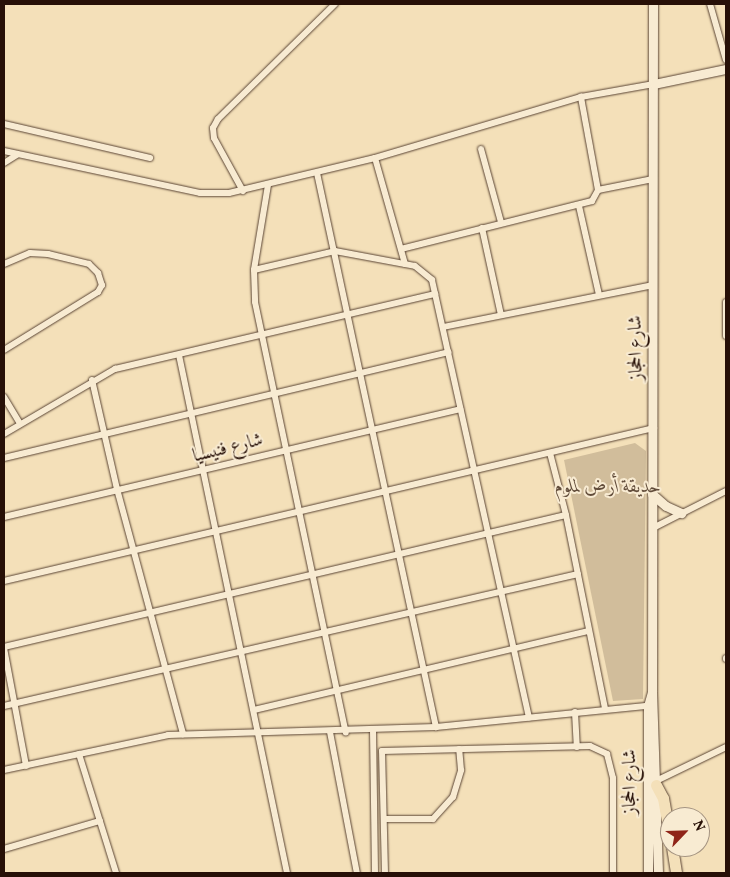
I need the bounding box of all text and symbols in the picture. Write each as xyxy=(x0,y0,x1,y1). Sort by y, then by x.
street label: شارع الحجاز xyxy=(625,315,649,381)
street label: شارع فنيسيا xyxy=(191,429,265,469)
park label: حديقة أرض لملوم xyxy=(555,477,661,499)
street label: شارع الحجاز xyxy=(620,749,642,815)
north arrow xyxy=(660,807,710,857)
text: N xyxy=(687,818,709,835)

